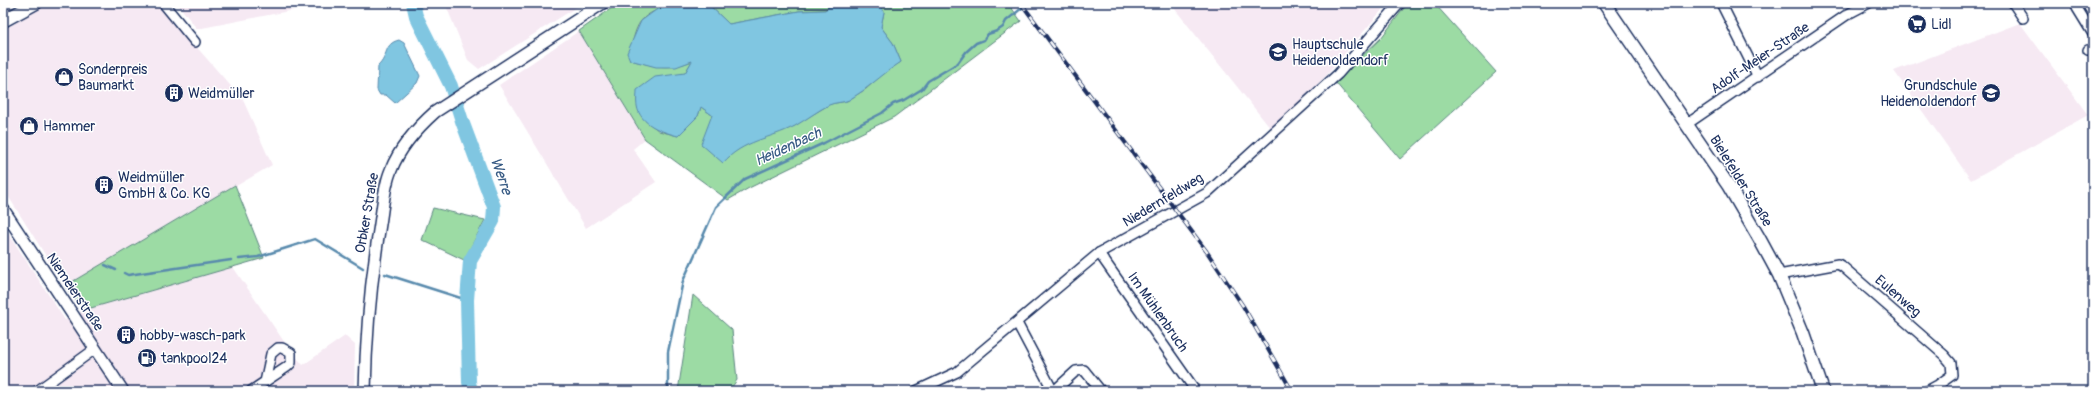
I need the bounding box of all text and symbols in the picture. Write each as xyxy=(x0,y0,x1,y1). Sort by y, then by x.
supermarket icon: Lidl xyxy=(1906,13,1928,35)
place label: Lidl xyxy=(1931,16,1952,33)
street label: Adolf-Meier-Straße xyxy=(1707,19,1813,97)
place label: Hauptschule Heidenoldendorf xyxy=(1292,36,1389,69)
school or university icon: Hauptschule Heidenoldendorf xyxy=(1267,41,1289,63)
place label: Sonderpreis Baumarkt xyxy=(78,61,148,94)
shop icon: Sonderpreis Baumarkt xyxy=(53,66,75,88)
place label: Grundschule Heidenoldendorf xyxy=(1880,77,1977,110)
building icon: Weidmüller xyxy=(163,82,185,104)
school or university icon: Grundschule Heidenoldendorf xyxy=(1980,82,2002,104)
place label: Weidmüller xyxy=(188,85,254,102)
shop icon: Hammer xyxy=(18,115,40,137)
place label: Hammer xyxy=(43,118,95,135)
water label: Heidenbach xyxy=(752,123,825,171)
street label: Bielefelder Straße xyxy=(1706,132,1776,230)
water label: Werre xyxy=(486,155,517,199)
place label: Weidmüller GmbH & Co. KG xyxy=(118,169,210,202)
street label: Niedernfeldweg xyxy=(1120,169,1206,231)
street label: Orbker Straße xyxy=(352,171,382,255)
building icon: Weidmüller GmbH & Co. KG xyxy=(93,174,115,196)
street label: Niemeierstraße xyxy=(43,250,107,334)
street label: Im Mühlenbruch xyxy=(1124,269,1192,355)
street label: Eulenweg xyxy=(1871,271,1925,321)
building icon: hobby-wasch-park xyxy=(115,324,137,346)
place label: hobby-wasch-park xyxy=(140,327,246,344)
fuel station icon: tankpool24 xyxy=(136,347,158,369)
place label: tankpool24 xyxy=(160,350,227,367)

